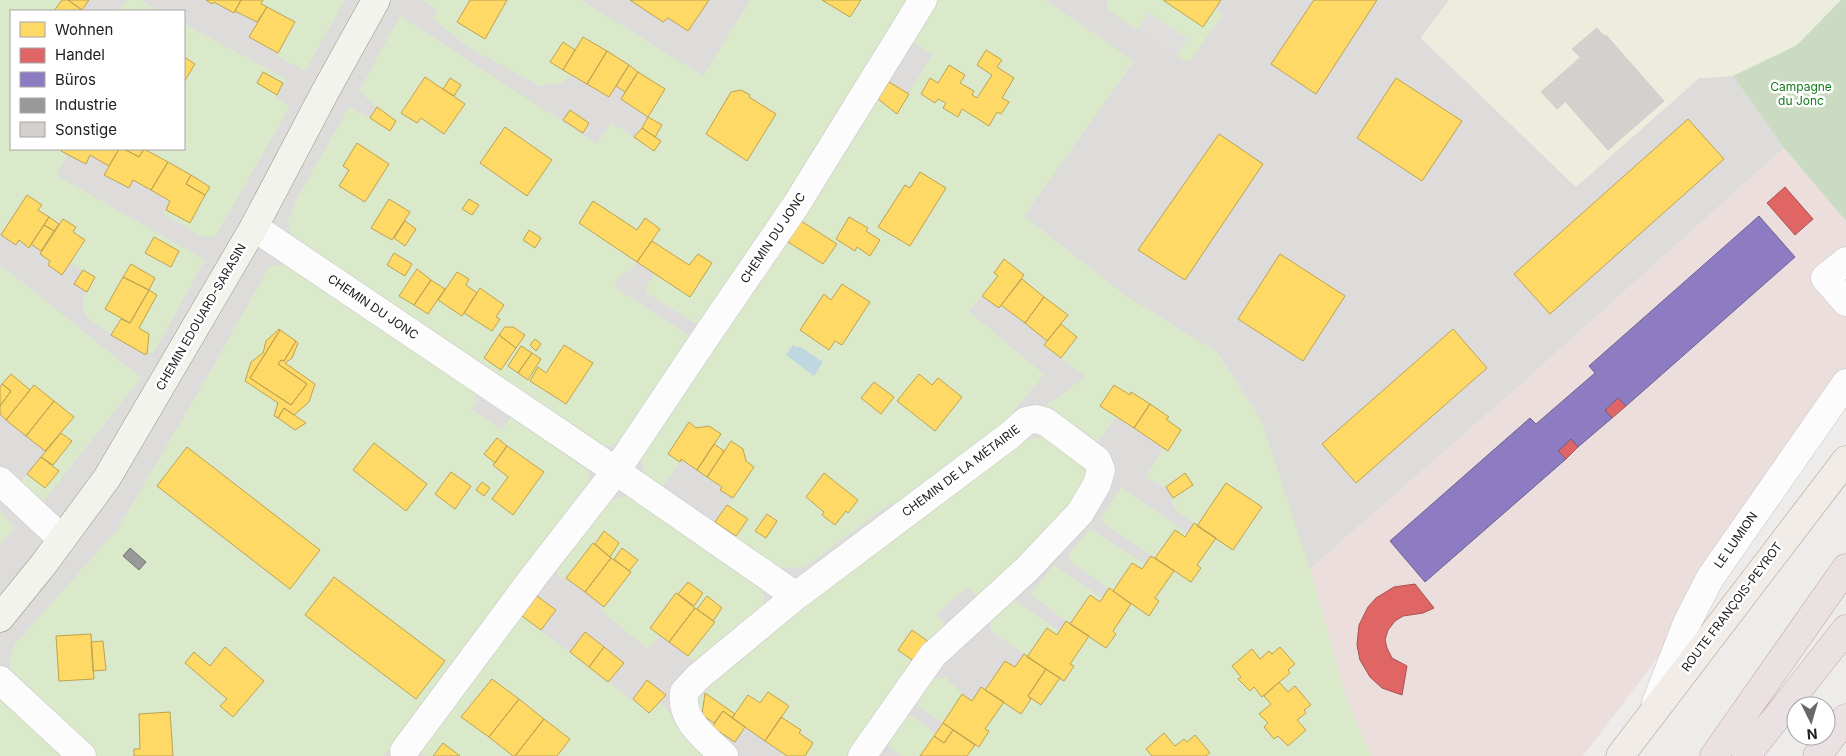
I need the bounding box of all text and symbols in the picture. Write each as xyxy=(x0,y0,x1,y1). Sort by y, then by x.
legend xyxy=(10,10,185,150)
text: Wohnen xyxy=(55,20,113,39)
text: Handel xyxy=(55,45,105,64)
text: Büros xyxy=(55,70,96,89)
park label: Campagne du Jonc xyxy=(1770,79,1832,108)
text: Industrie xyxy=(55,95,117,114)
text: Sonstige xyxy=(55,120,117,139)
street label: CHEMIN DU JONC xyxy=(737,189,809,286)
street label: CHEMIN EDOUARD-SARASIN xyxy=(152,241,249,393)
street label: CHEMIN DU JONC xyxy=(325,271,422,343)
street label: CHEMIN DE LA MÉTAIRIE xyxy=(899,421,1023,520)
street label: LE LUMION xyxy=(1711,509,1760,571)
street label: ROUTE FRANÇOIS-PEYROT xyxy=(1678,539,1785,674)
north arrow xyxy=(1786,696,1836,746)
text: N xyxy=(1806,726,1818,743)

